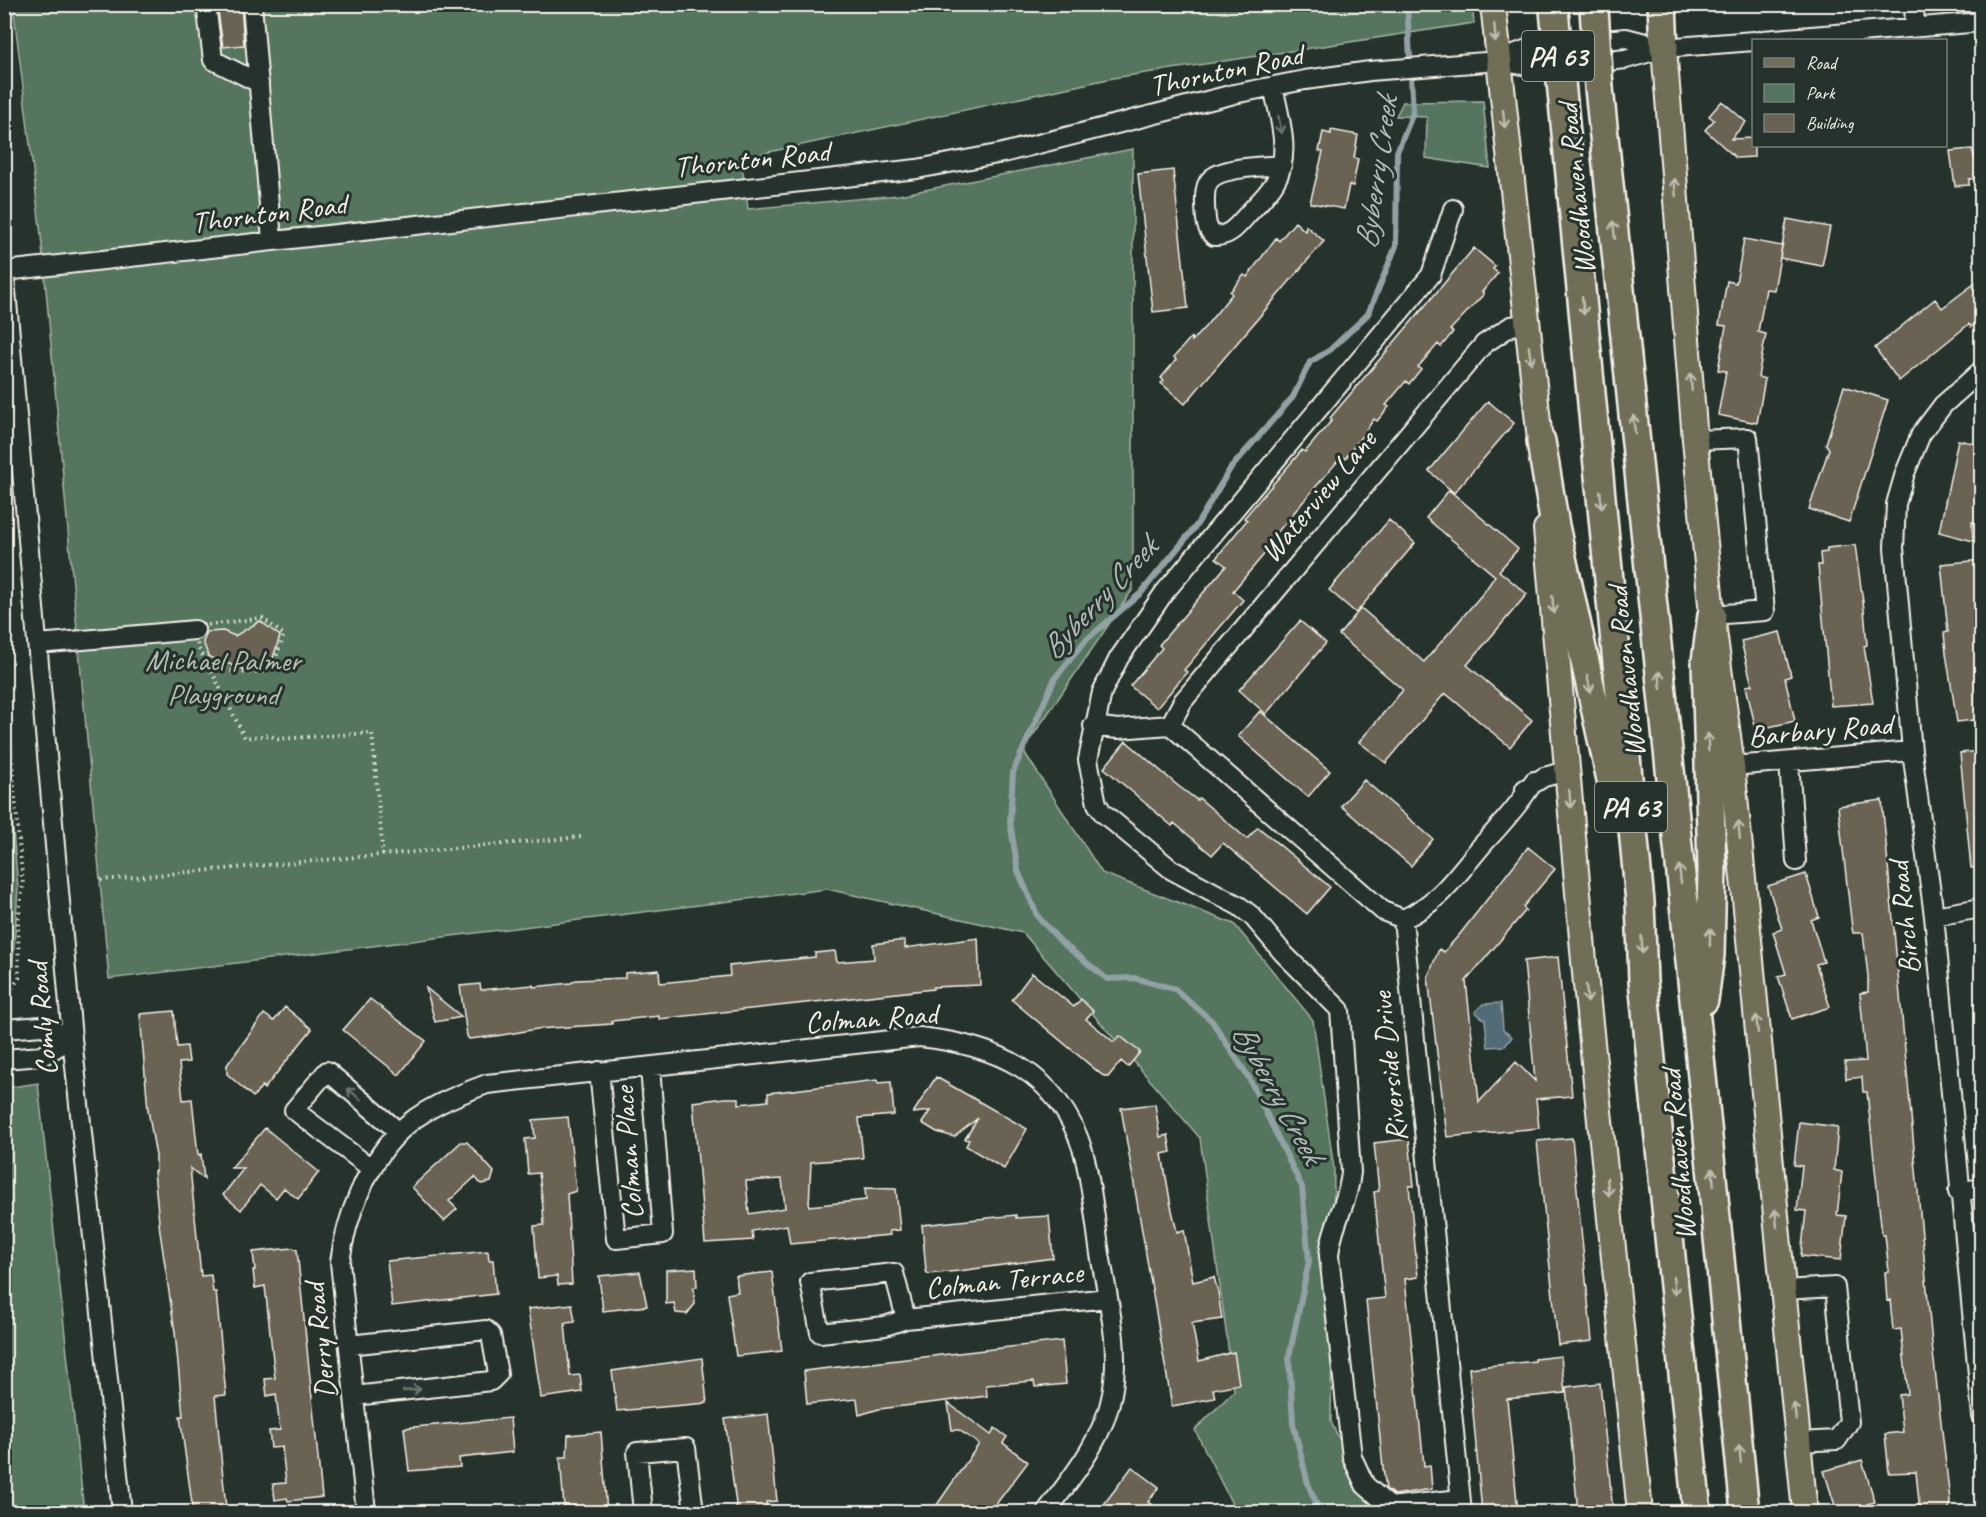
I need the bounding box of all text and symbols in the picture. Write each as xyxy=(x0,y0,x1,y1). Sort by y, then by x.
one-way arrow xyxy=(1490,22,1501,42)
road number: PA 63 xyxy=(1522,31,1594,81)
street label: Thornton Road xyxy=(1146,34,1310,105)
legend xyxy=(1752,39,1947,147)
text: Road xyxy=(1806,52,1839,74)
text: Park xyxy=(1806,82,1836,104)
water label: Byberry Creek xyxy=(1345,89,1408,251)
street label: Woodhaven Road xyxy=(1548,98,1604,276)
one-way arrow xyxy=(1499,109,1510,128)
text: Building xyxy=(1806,112,1855,134)
one-way arrow xyxy=(1275,115,1286,135)
street label: Thornton Road xyxy=(673,132,836,186)
one-way arrow xyxy=(1669,178,1680,198)
street label: Thornton Road xyxy=(189,184,353,241)
one-way arrow xyxy=(1608,220,1619,240)
one-way arrow xyxy=(1578,296,1589,316)
one-way arrow xyxy=(1524,344,1535,364)
one-way arrow xyxy=(1685,372,1696,392)
one-way arrow xyxy=(1628,414,1639,434)
street label: Waterview Lane xyxy=(1252,420,1386,570)
one-way arrow xyxy=(1596,490,1607,510)
water label: Byberry Creek xyxy=(1032,524,1170,668)
street label: Woodhaven Road xyxy=(1598,581,1654,759)
one-way arrow xyxy=(1548,595,1559,615)
park label: Michael Palmer Playground xyxy=(145,641,303,713)
one-way arrow xyxy=(1654,671,1665,691)
one-way arrow xyxy=(1584,674,1595,694)
street label: Barbary Road xyxy=(1747,704,1898,755)
one-way arrow xyxy=(1703,732,1714,752)
road number: PA 63 xyxy=(1595,782,1667,832)
one-way arrow xyxy=(1565,789,1576,809)
one-way arrow xyxy=(1733,821,1744,841)
street label: Birch Road xyxy=(1879,855,1929,976)
one-way arrow xyxy=(1674,865,1685,885)
one-way arrow xyxy=(1705,927,1716,947)
one-way arrow xyxy=(1636,935,1647,955)
street label: Comly Road xyxy=(18,957,66,1077)
one-way arrow xyxy=(1582,983,1593,1003)
street label: Riverside Drive xyxy=(1362,988,1416,1144)
street label: Colman Road xyxy=(804,994,942,1042)
one-way arrow xyxy=(1751,1015,1762,1035)
water label: Byberry Creek xyxy=(1223,1016,1336,1174)
street label: Woodhaven Road xyxy=(1651,1064,1704,1242)
street label: Colman Place xyxy=(604,1083,652,1221)
one-way arrow xyxy=(347,1087,362,1101)
one-way arrow xyxy=(1707,1167,1718,1187)
one-way arrow xyxy=(1603,1177,1614,1197)
one-way arrow xyxy=(1770,1209,1781,1229)
street label: Colman Terrace xyxy=(923,1253,1087,1307)
one-way arrow xyxy=(1669,1275,1680,1295)
street label: Derry Road xyxy=(295,1277,345,1401)
one-way arrow xyxy=(402,1384,422,1395)
one-way arrow xyxy=(1789,1403,1800,1423)
one-way arrow xyxy=(1734,1445,1745,1465)

